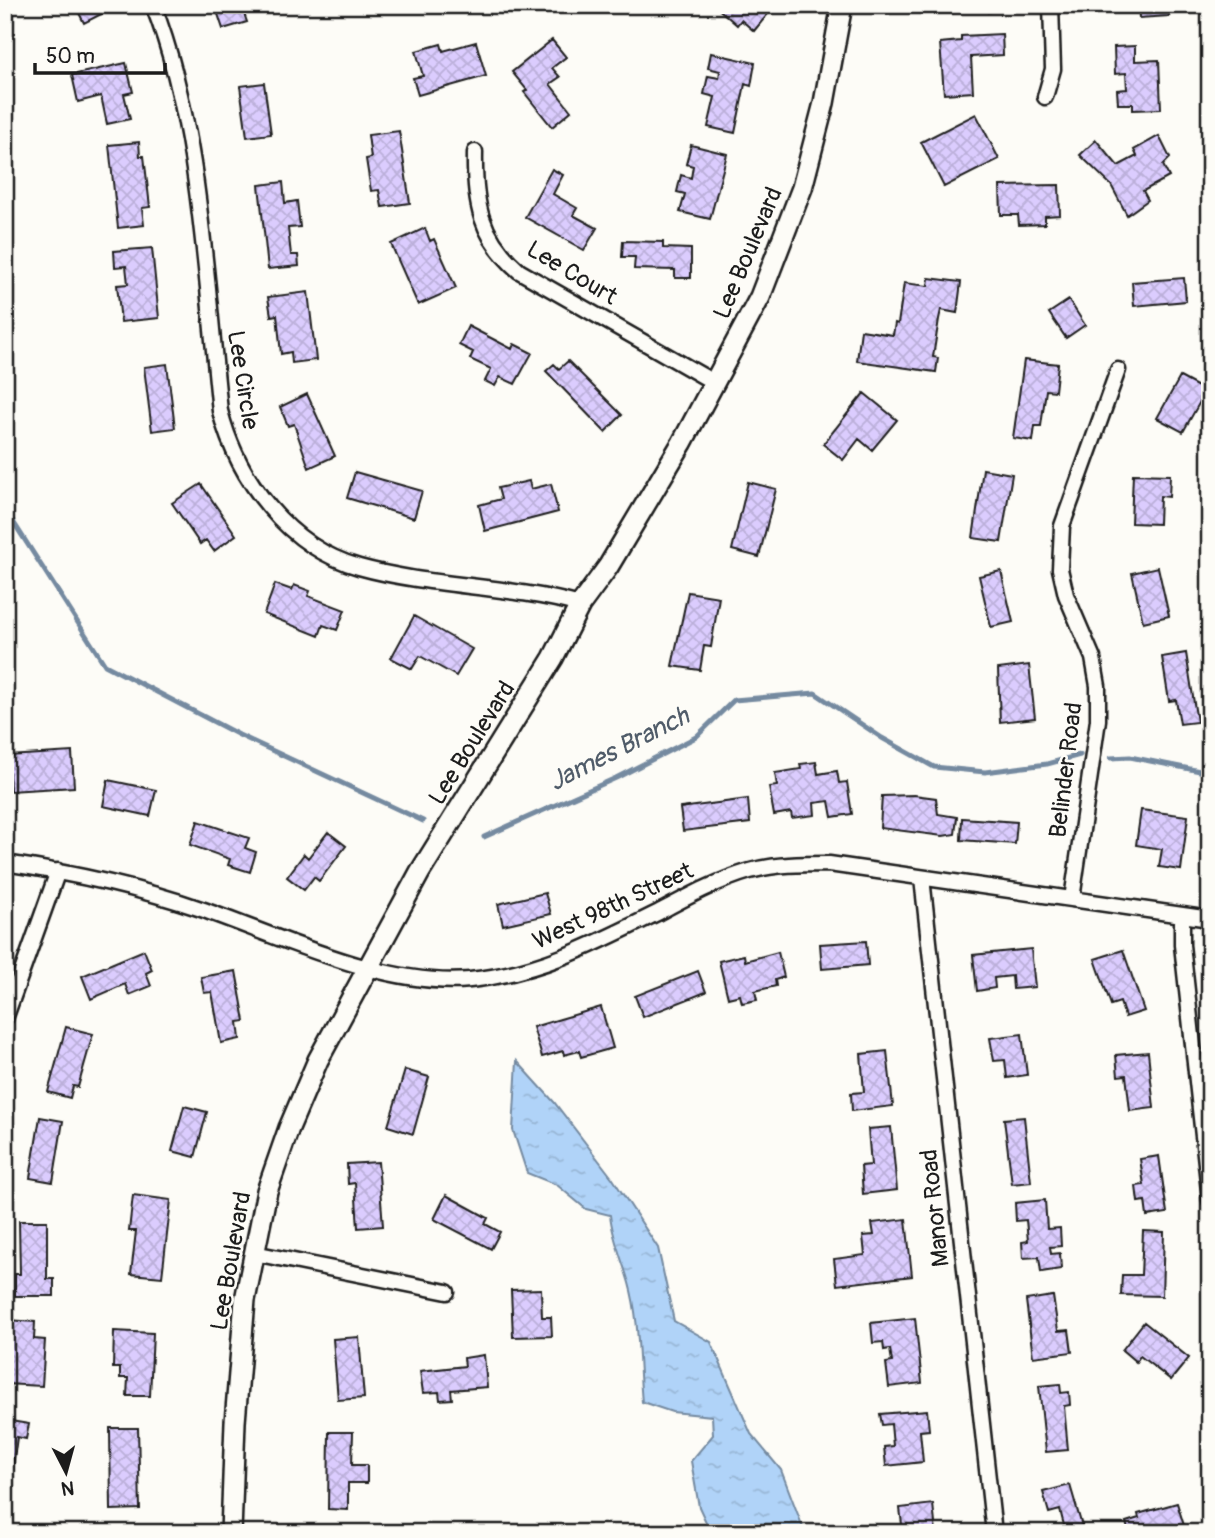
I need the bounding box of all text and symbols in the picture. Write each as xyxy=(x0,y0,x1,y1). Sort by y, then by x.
scale bar xyxy=(35,32,164,76)
text: 50 m xyxy=(46,43,95,70)
street label: Lee Boulevard xyxy=(707,183,789,323)
street label: Lee Court xyxy=(521,235,623,311)
street label: Lee Circle xyxy=(221,328,265,432)
street label: Lee Boulevard xyxy=(423,676,521,810)
water label: James Branch xyxy=(544,699,696,798)
street label: Belinder Road xyxy=(1043,701,1089,839)
street label: West 98th Street xyxy=(528,856,698,956)
street label: Manor Road xyxy=(914,1148,956,1268)
street label: Lee Boulevard xyxy=(205,1189,257,1333)
north arrow xyxy=(32,1436,102,1506)
text: N xyxy=(60,1475,75,1501)

